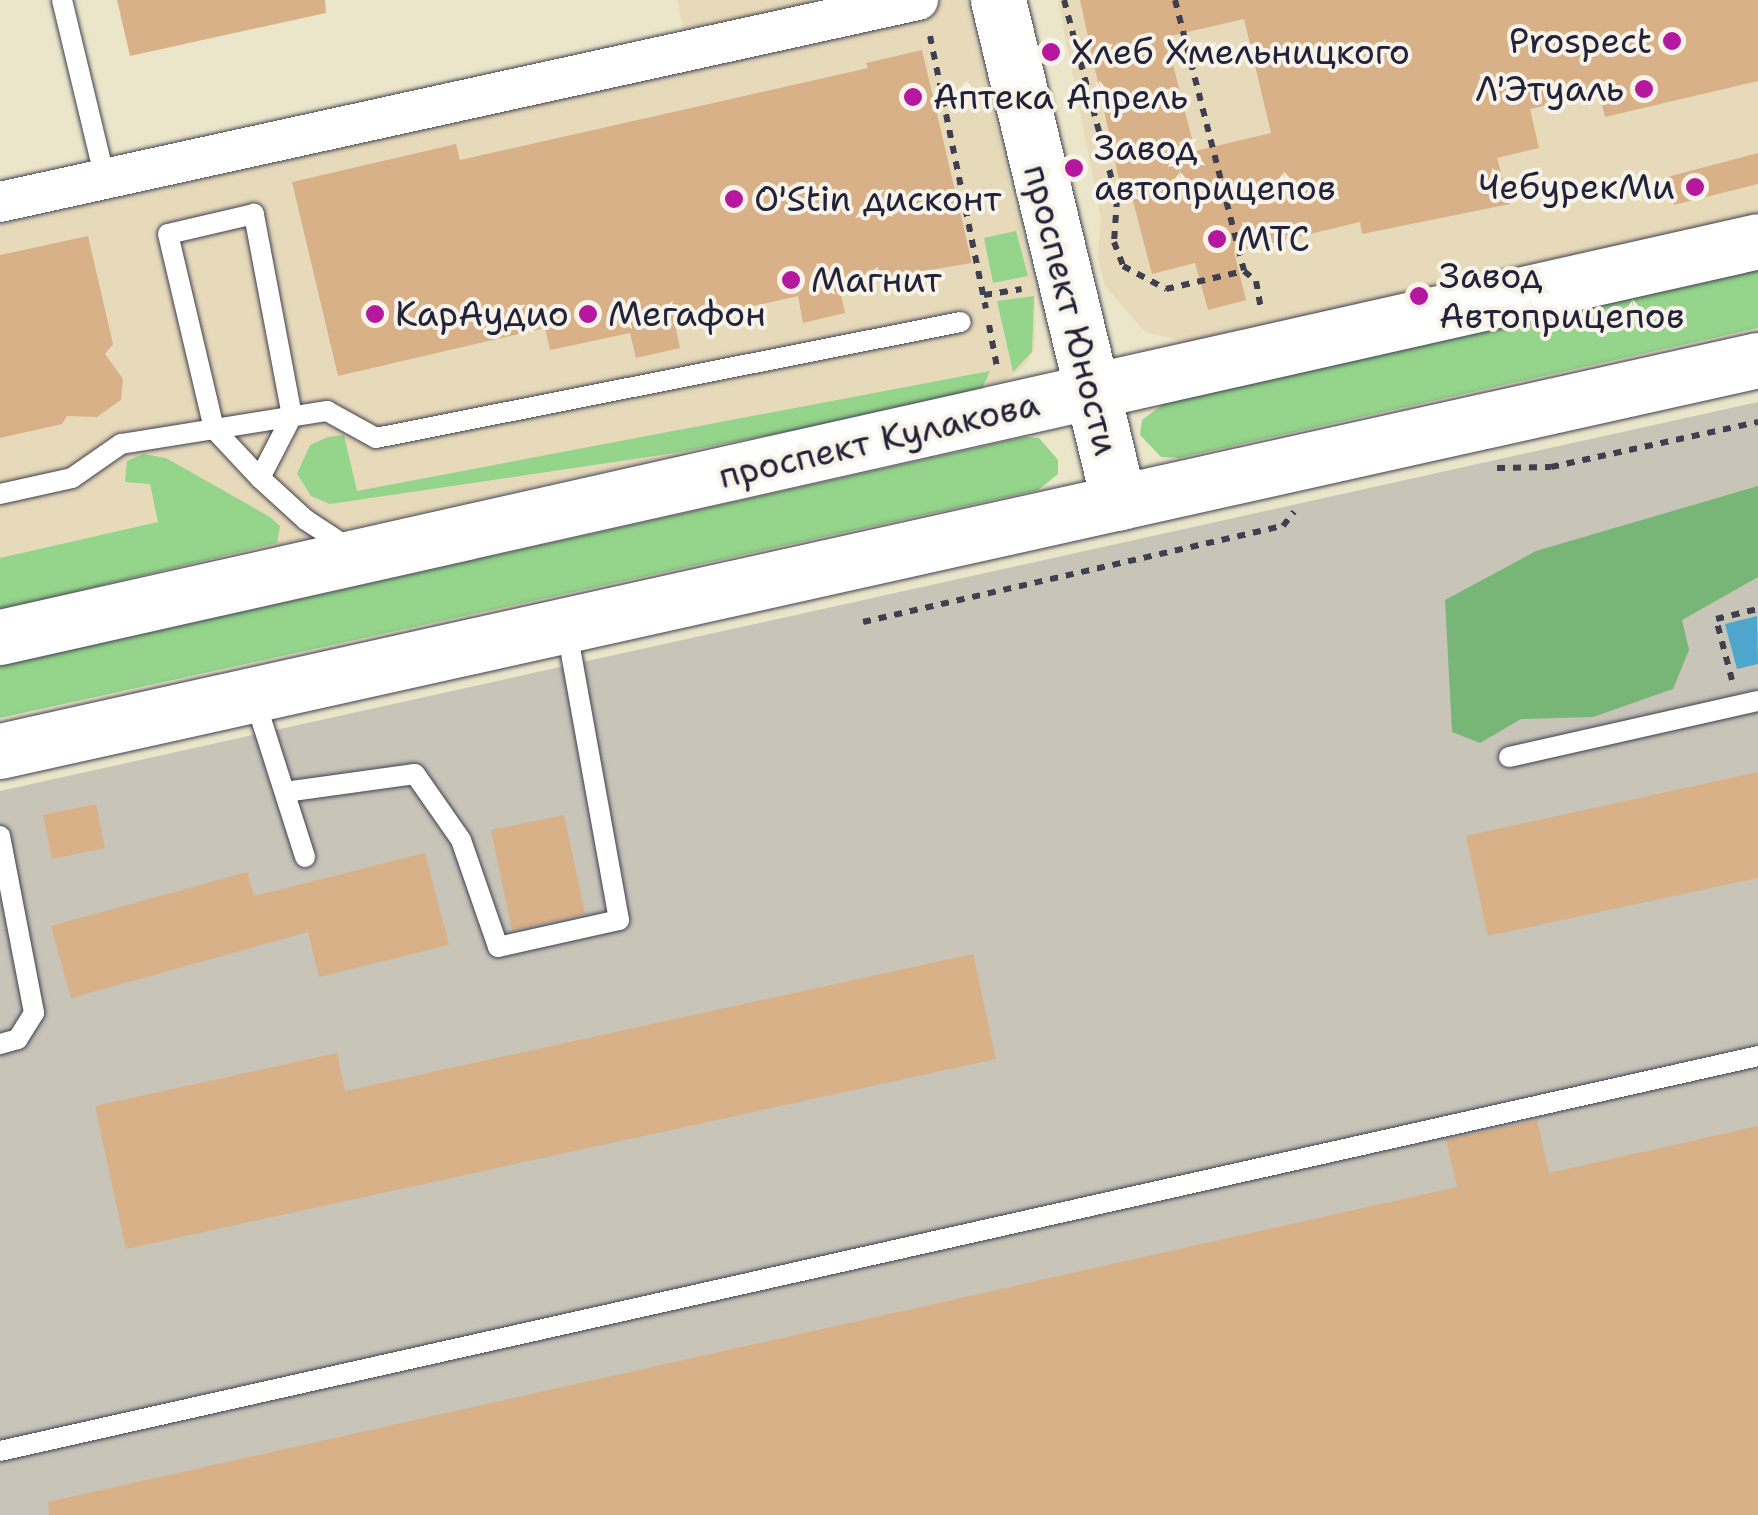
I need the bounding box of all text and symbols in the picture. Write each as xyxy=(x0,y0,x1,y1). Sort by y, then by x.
place label: Prospect xyxy=(1509,20,1652,62)
marker: Prospect xyxy=(1661,30,1683,52)
place label: Хлеб Хмельницкого xyxy=(1071,31,1410,73)
marker: Хлеб Хмельницкого xyxy=(1040,41,1062,63)
place label: Л'Этуаль xyxy=(1475,68,1624,110)
place label: Аптека Апрель xyxy=(933,76,1188,118)
marker: Л'Этуаль xyxy=(1633,78,1655,100)
marker: Аптека Апрель xyxy=(902,86,924,108)
place label: Завод автоприцепов xyxy=(1094,127,1336,209)
marker: Завод автоприцепов xyxy=(1063,157,1085,179)
street label: проспект Юности xyxy=(1015,160,1127,460)
place label: ЧебурекМи xyxy=(1478,166,1675,208)
marker: ЧебурекМи xyxy=(1684,176,1706,198)
place label: O'Stin дисконт xyxy=(754,178,1001,220)
marker: O'Stin дисконт xyxy=(723,188,745,210)
place label: МТС xyxy=(1237,218,1310,260)
marker: МТС xyxy=(1206,228,1228,250)
place label: Завод Автоприцепов xyxy=(1439,255,1684,337)
place label: Магнит xyxy=(811,259,941,301)
marker: Магнит xyxy=(780,269,802,291)
marker: Завод Автоприцепов xyxy=(1408,285,1430,307)
place label: КарАудио xyxy=(395,293,569,335)
place label: Мегафон xyxy=(608,293,766,335)
marker: КарАудио xyxy=(364,303,386,325)
marker: Мегафон xyxy=(577,303,599,325)
street label: проспект Кулакова xyxy=(715,383,1043,497)

